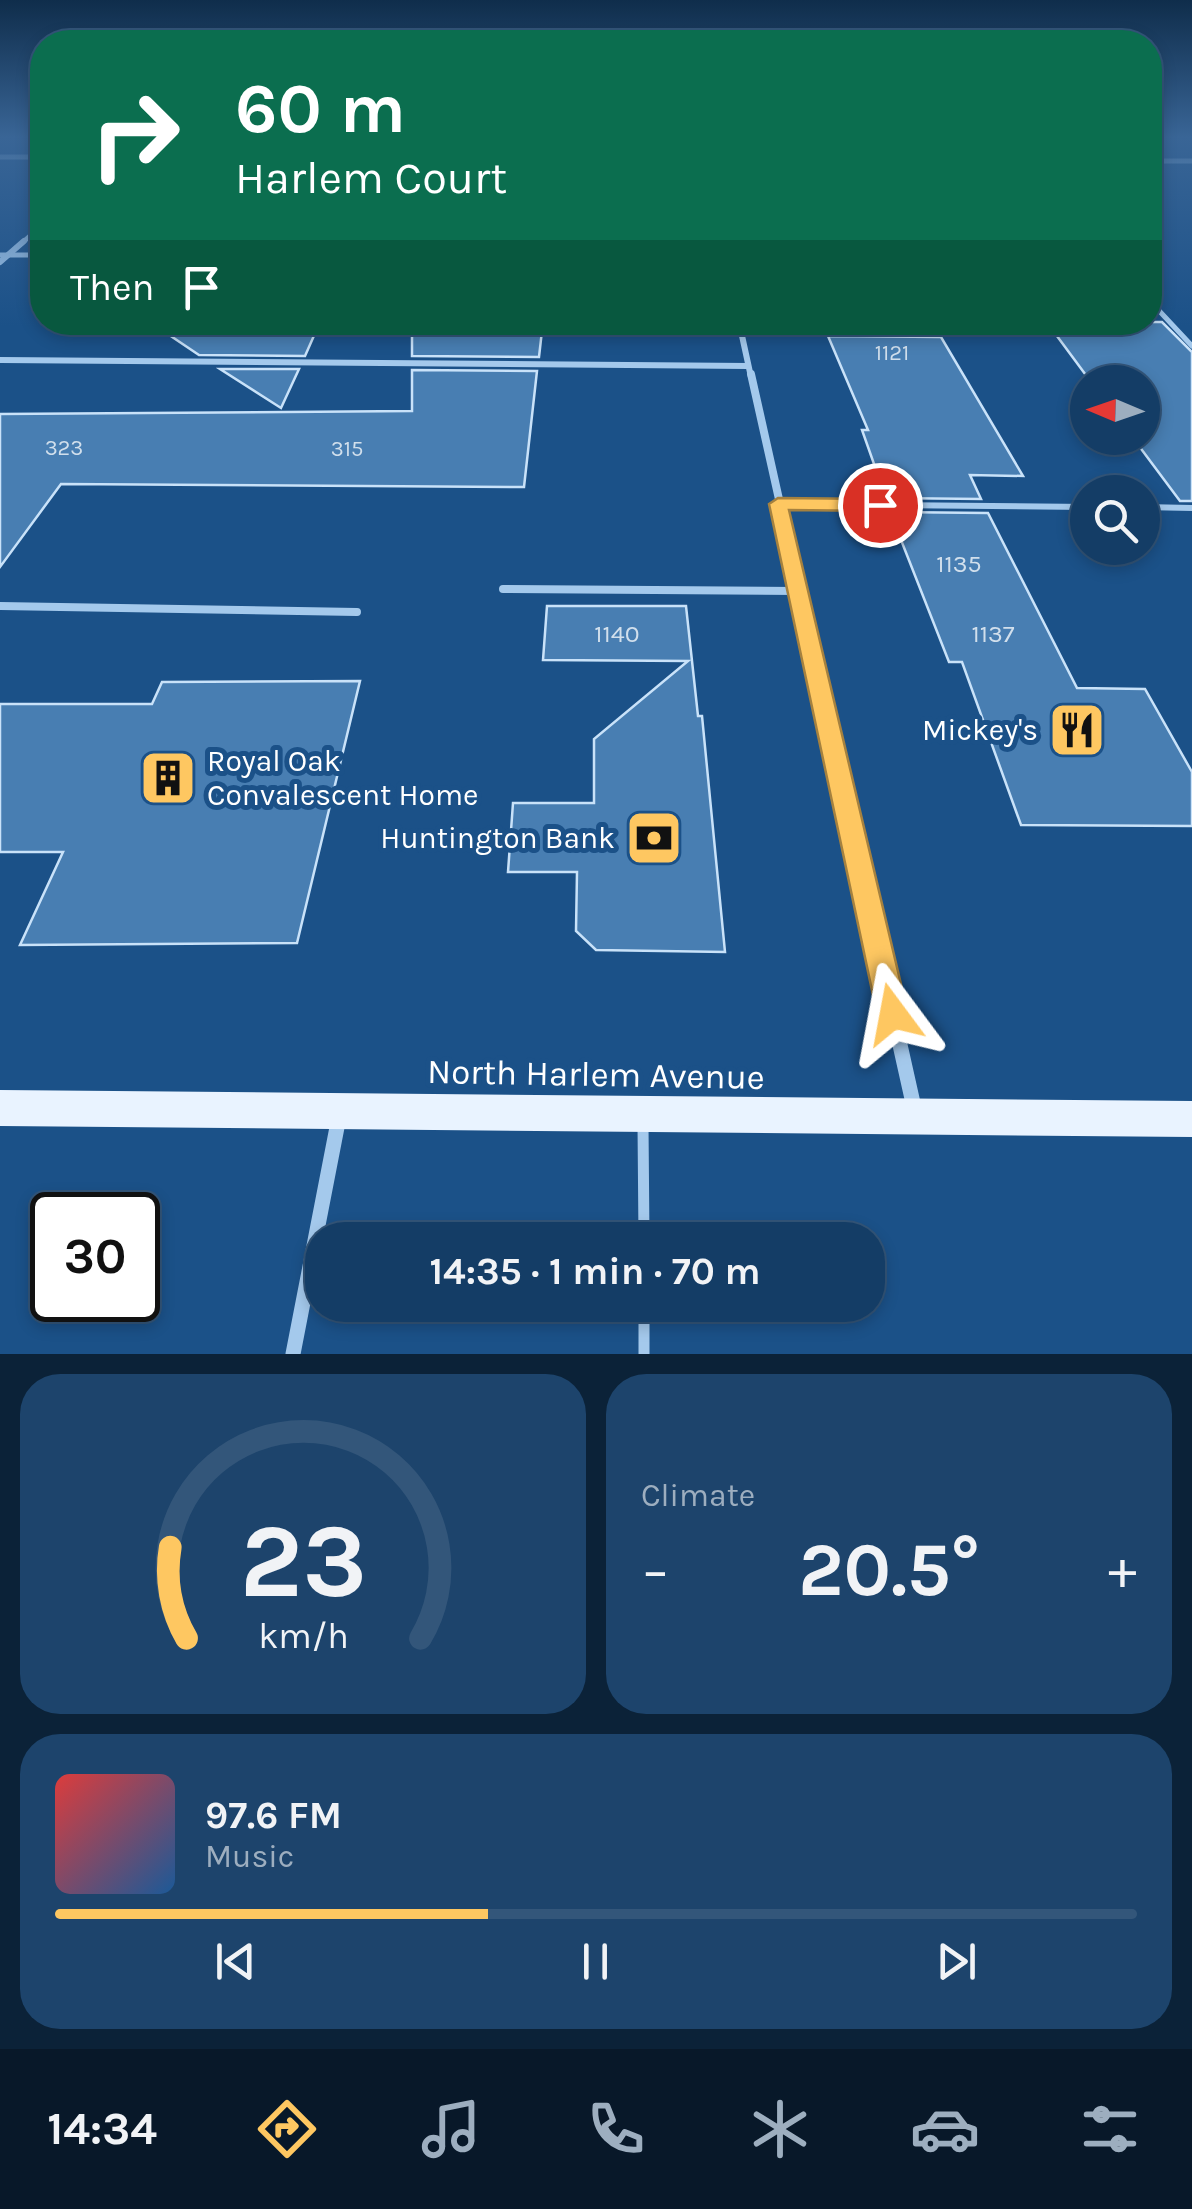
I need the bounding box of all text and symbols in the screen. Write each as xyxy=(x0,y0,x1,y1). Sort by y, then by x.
text: 60 m xyxy=(235,68,406,150)
icon: right xyxy=(70,70,200,200)
text: Harlem Court xyxy=(235,152,507,204)
icon: arrive xyxy=(174,260,229,315)
text: Then xyxy=(70,265,154,310)
house number: 1121 xyxy=(875,340,909,366)
north arrow xyxy=(1070,365,1160,455)
map controls xyxy=(1070,365,1160,565)
house number: 323 xyxy=(45,435,83,461)
house number: 315 xyxy=(331,436,363,462)
pin xyxy=(838,463,923,548)
button: search xyxy=(1070,475,1160,565)
icon: arrive xyxy=(853,478,908,533)
house number: 1135 xyxy=(936,549,982,578)
house number: 1140 xyxy=(594,619,640,648)
house number: 1137 xyxy=(971,619,1015,648)
restaurant icon: Mickey's xyxy=(1047,700,1107,760)
place label: Mickey's xyxy=(922,712,1038,748)
place label: Royal Oak Convalescent Home xyxy=(207,743,478,813)
building icon: Royal Oak Convalescent Home xyxy=(138,748,198,808)
bank icon: Huntington Bank xyxy=(624,808,684,868)
place label: Huntington Bank xyxy=(380,820,615,856)
position arrow xyxy=(841,962,945,1066)
street label: North Harlem Avenue xyxy=(427,1051,765,1098)
speed limit sign: 30 xyxy=(30,1192,160,1322)
text: 14:35 · 1 min · 70 m xyxy=(430,1249,760,1294)
text: Climate xyxy=(641,1477,755,1514)
text: 23 xyxy=(239,1501,367,1622)
text: 20.5° xyxy=(798,1526,980,1614)
text: − xyxy=(641,1538,670,1602)
text: + xyxy=(1108,1538,1137,1602)
text: km/h xyxy=(258,1615,348,1657)
text: 97.6 FM xyxy=(205,1793,342,1838)
text: Music xyxy=(205,1838,294,1875)
icon: previous xyxy=(208,1934,263,1989)
icon: pause xyxy=(568,1934,623,1989)
icon: next xyxy=(929,1934,984,1989)
icon: directions xyxy=(252,2094,322,2164)
icon: music xyxy=(416,2094,486,2164)
icon: phone xyxy=(581,2094,651,2164)
icon: climate xyxy=(745,2094,815,2164)
icon: car xyxy=(910,2094,980,2164)
icon: filters xyxy=(1075,2094,1145,2164)
text: 14:34 xyxy=(47,2103,157,2155)

